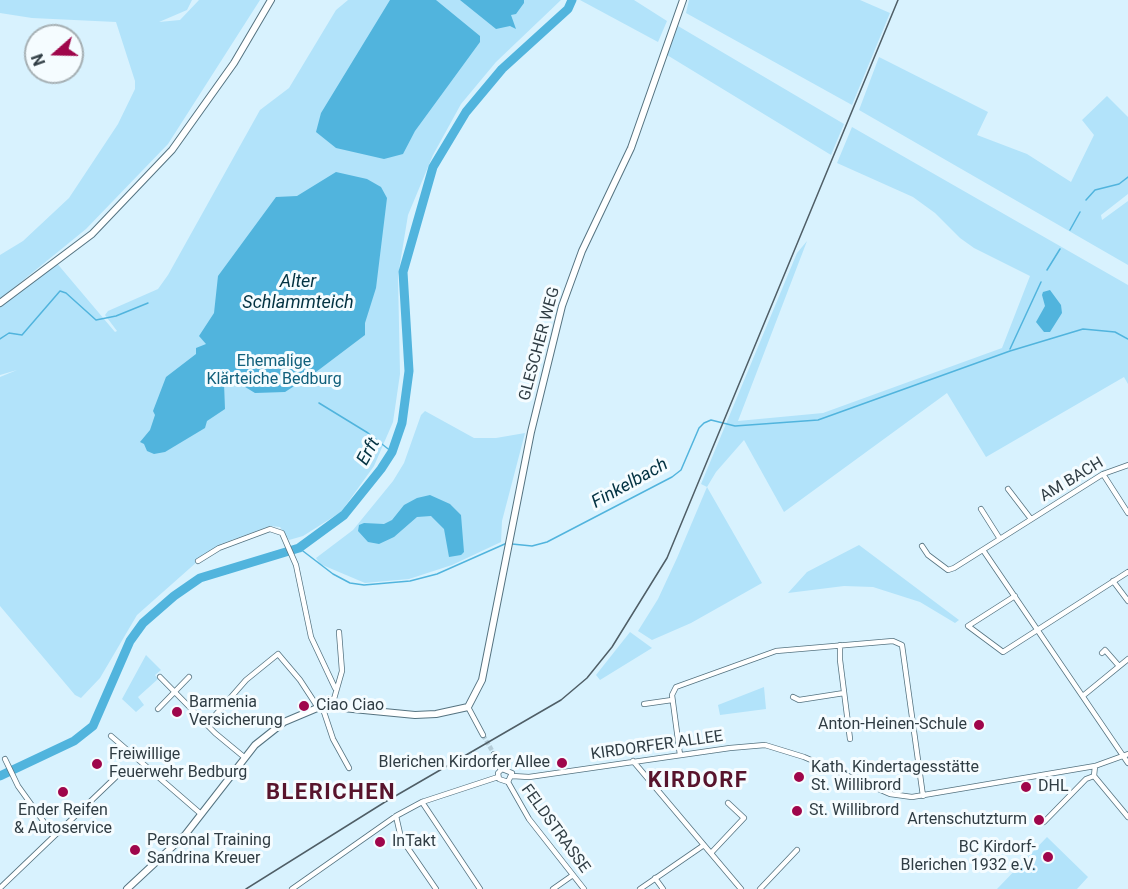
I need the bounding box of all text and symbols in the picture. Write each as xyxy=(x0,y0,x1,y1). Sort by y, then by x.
north arrow xyxy=(24,24,84,84)
text: N xyxy=(28,51,49,68)
water label: Alter Schlammteich xyxy=(242,271,354,314)
street label: GLESCHER WEG xyxy=(516,285,564,403)
park label: Ehemalige Klärteiche Bedburg xyxy=(206,352,342,390)
water label: Erft xyxy=(353,435,385,469)
water label: Finkelbach xyxy=(588,454,672,514)
street label: AM BACH xyxy=(1037,454,1107,506)
place label: Barmenia Versicherung xyxy=(189,693,283,731)
place label: Ciao Ciao xyxy=(316,696,384,716)
marker: Ciao Ciao xyxy=(297,699,311,713)
marker: Barmenia Versicherung xyxy=(170,705,184,719)
place label: Anton-Heinen-Schule xyxy=(818,715,967,735)
marker: Anton-Heinen-Schule xyxy=(972,718,986,732)
street label: KIRDORFER ALLEE xyxy=(590,727,724,765)
place label: Freiwillige Feuerwehr Bedburg xyxy=(109,745,247,783)
place label: Blerichen Kirdorfer Allee xyxy=(379,753,550,773)
marker: Blerichen Kirdorfer Allee xyxy=(555,756,569,770)
marker: Freiwillige Feuerwehr Bedburg xyxy=(90,757,104,771)
place label: Kath. Kindertagesstätte St. Willibrord xyxy=(811,758,979,796)
district label: KIRDORF xyxy=(648,768,748,794)
marker: Kath. Kindertagesstätte St. Willibrord xyxy=(792,770,806,784)
place label: DHL xyxy=(1038,777,1069,797)
district label: BLERICHEN xyxy=(266,780,396,806)
marker: DHL xyxy=(1019,780,1033,794)
street label: FELDSTRASSE xyxy=(517,781,593,877)
marker: Ender Reifen & Autoservice xyxy=(56,785,70,799)
place label: Ender Reifen & Autoservice xyxy=(14,801,112,839)
place label: St. Willibrord xyxy=(809,801,899,821)
marker: St. Willibrord xyxy=(790,804,804,818)
place label: Artenschutzturm xyxy=(907,810,1027,830)
marker: Artenschutzturm xyxy=(1032,813,1046,827)
place label: Personal Training Sandrina Kreuer xyxy=(147,831,271,869)
place label: InTakt xyxy=(392,832,436,852)
marker: InTakt xyxy=(373,835,387,849)
place label: BC Kirdorf- Blerichen 1932 e.V. xyxy=(901,838,1036,876)
marker: Personal Training Sandrina Kreuer xyxy=(128,843,142,857)
marker: BC Kirdorf- Blerichen 1932 e.V. xyxy=(1041,850,1055,864)

